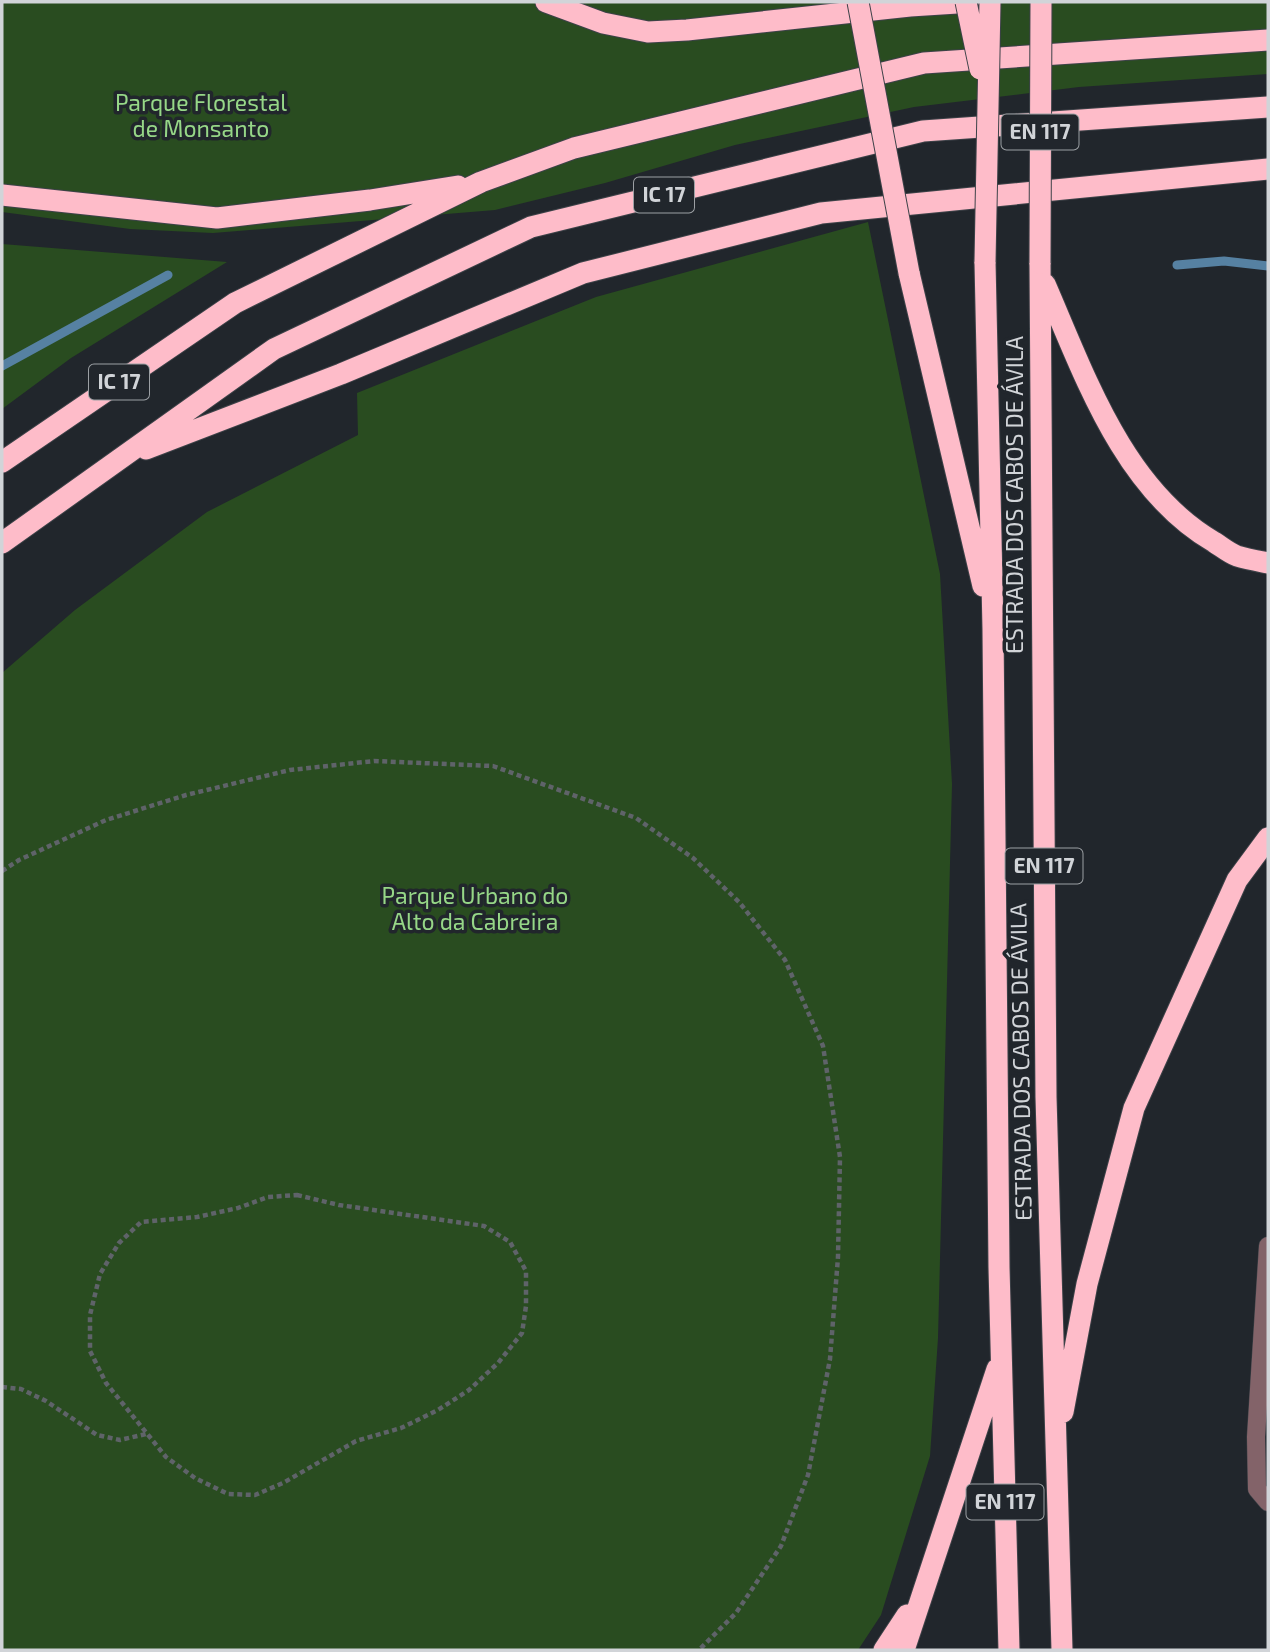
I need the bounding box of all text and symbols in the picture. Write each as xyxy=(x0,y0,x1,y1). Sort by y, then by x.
park label: Parque Florestal de Monsanto xyxy=(115,88,287,142)
road number: EN 117 xyxy=(1002,114,1078,150)
road number: IC 17 xyxy=(634,178,694,212)
street label: ESTRADA DOS CABOS DE ÁVILA xyxy=(1000,335,1028,654)
road number: IC 17 xyxy=(89,364,149,400)
road number: EN 117 xyxy=(1006,848,1082,884)
park label: Parque Urbano do Alto da Cabreira xyxy=(382,881,568,935)
street label: ESTRADA DOS CABOS DE ÁVILA xyxy=(1003,902,1037,1221)
road number: EN 117 xyxy=(967,1484,1044,1520)

